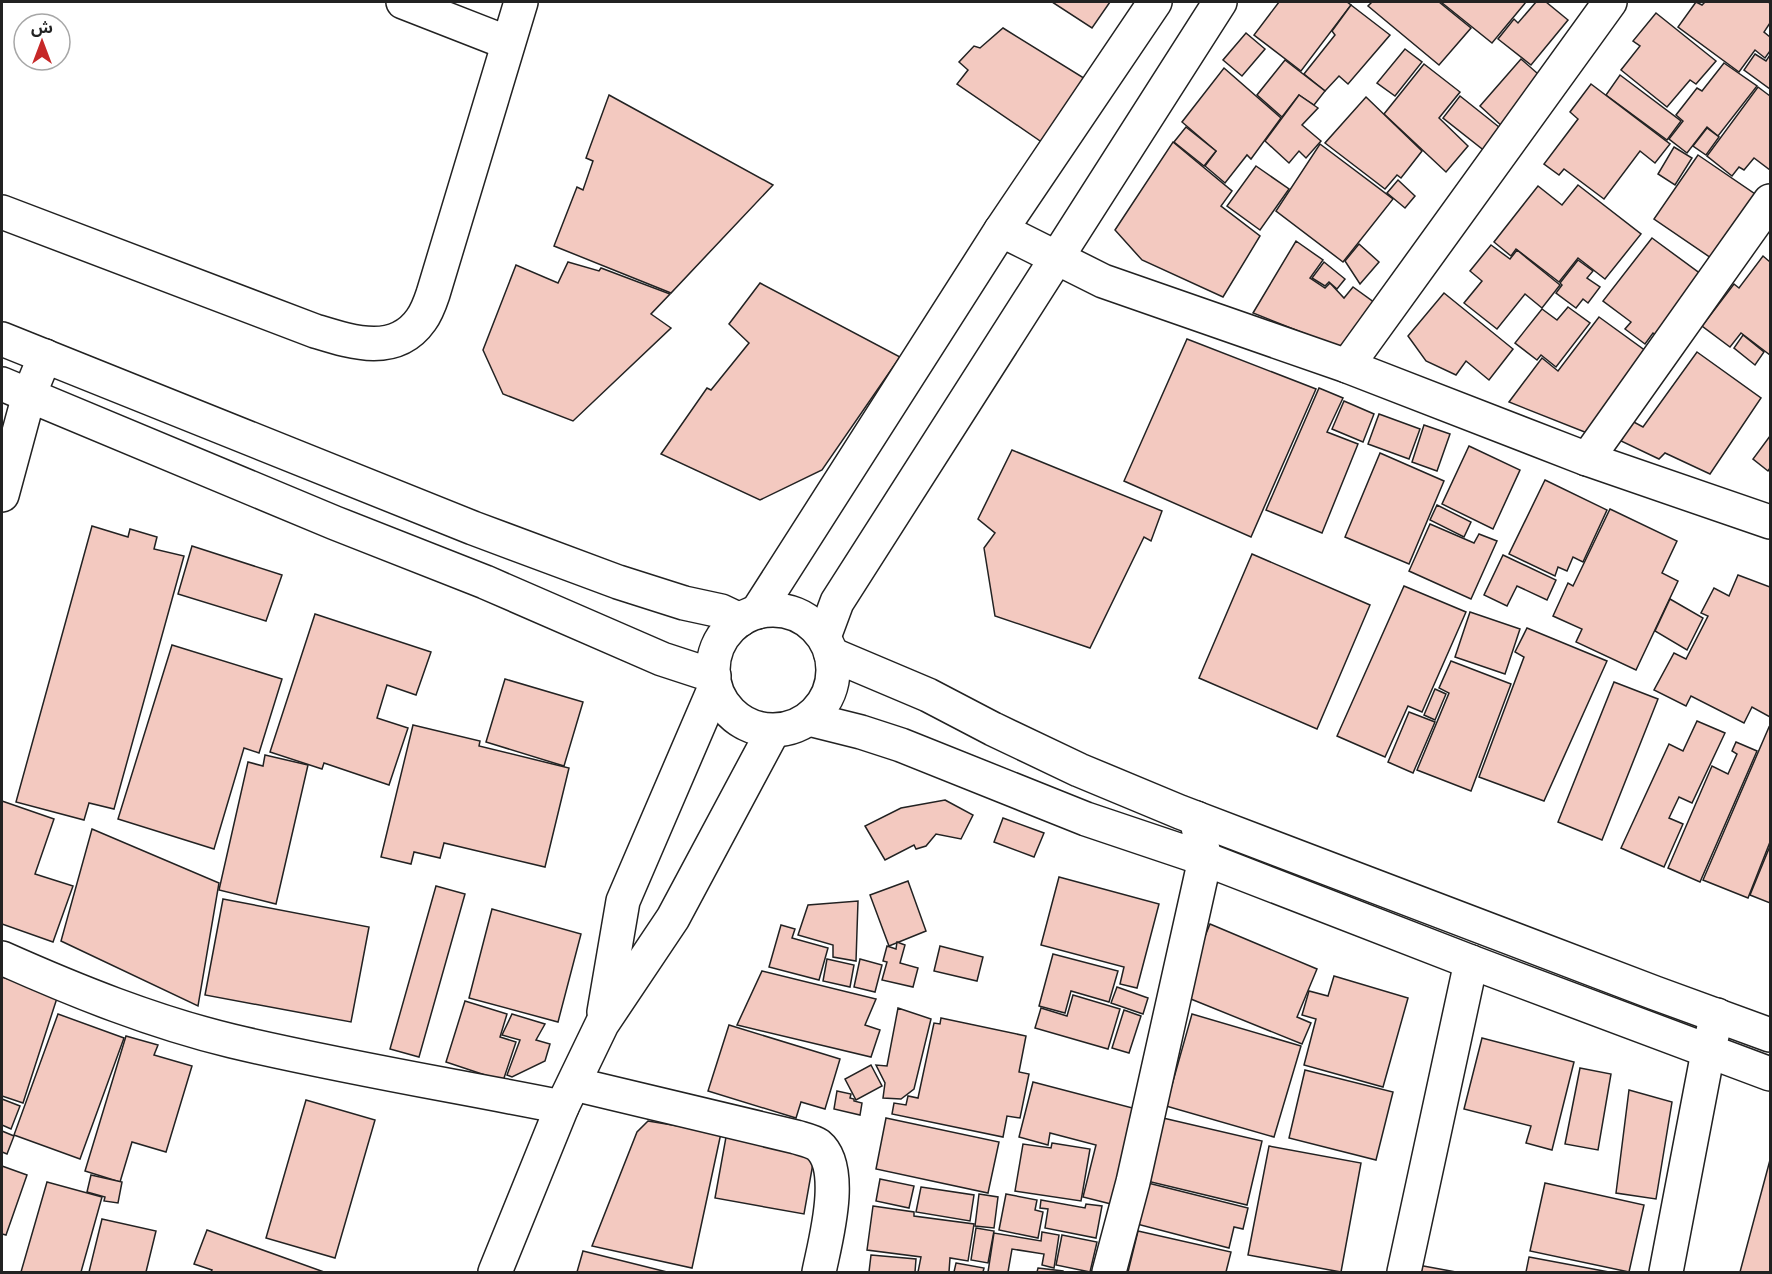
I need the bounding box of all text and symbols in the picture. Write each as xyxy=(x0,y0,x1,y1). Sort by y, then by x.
north arrow xyxy=(12,12,72,72)
text: ش xyxy=(31,16,53,38)

